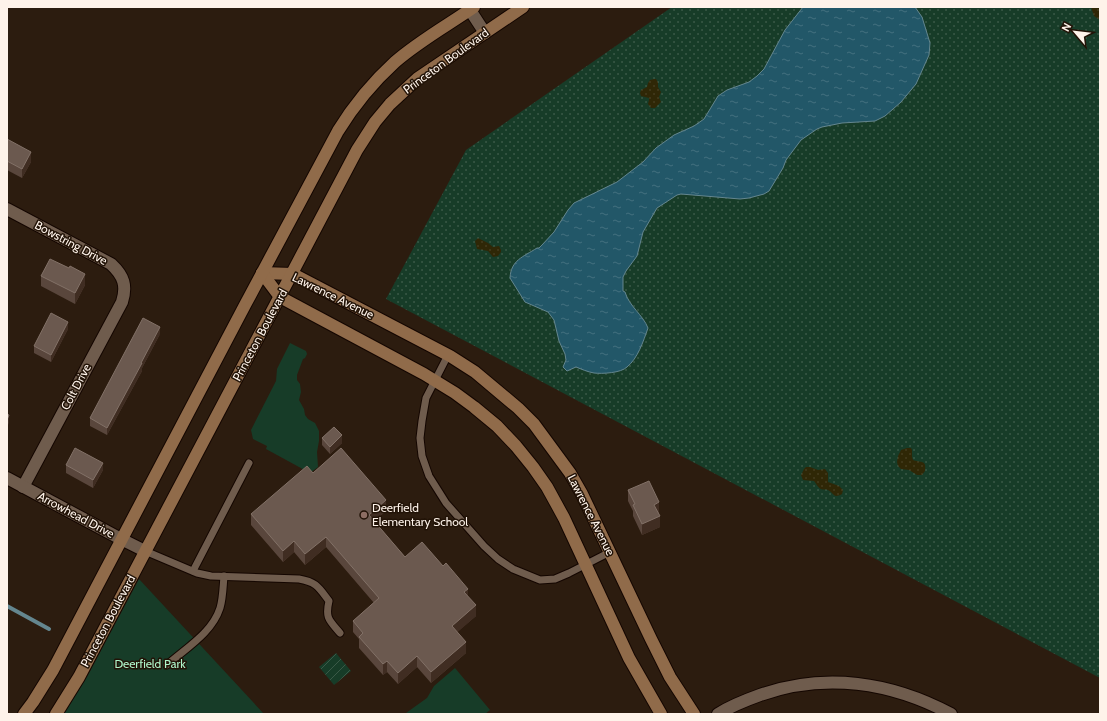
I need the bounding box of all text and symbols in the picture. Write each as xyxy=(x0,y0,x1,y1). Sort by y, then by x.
north arrow xyxy=(1055,12,1095,52)
text: N xyxy=(1058,21,1074,34)
street label: Princeton Boulevard xyxy=(400,25,491,97)
street label: Bowstring Drive xyxy=(32,217,110,268)
street label: Lawrence Avenue xyxy=(290,269,377,322)
street label: Princeton Boulevard xyxy=(229,286,290,383)
street label: Colt Drive xyxy=(57,361,94,412)
street label: Lawrence Avenue xyxy=(565,472,618,558)
street label: Arrowhead Drive xyxy=(35,488,117,541)
place label: Deerfield Elementary School xyxy=(372,500,468,529)
marker: Deerfield Elementary School xyxy=(359,510,369,520)
street label: Princeton Boulevard xyxy=(77,572,138,669)
park label: Deerfield Park xyxy=(114,656,186,671)

